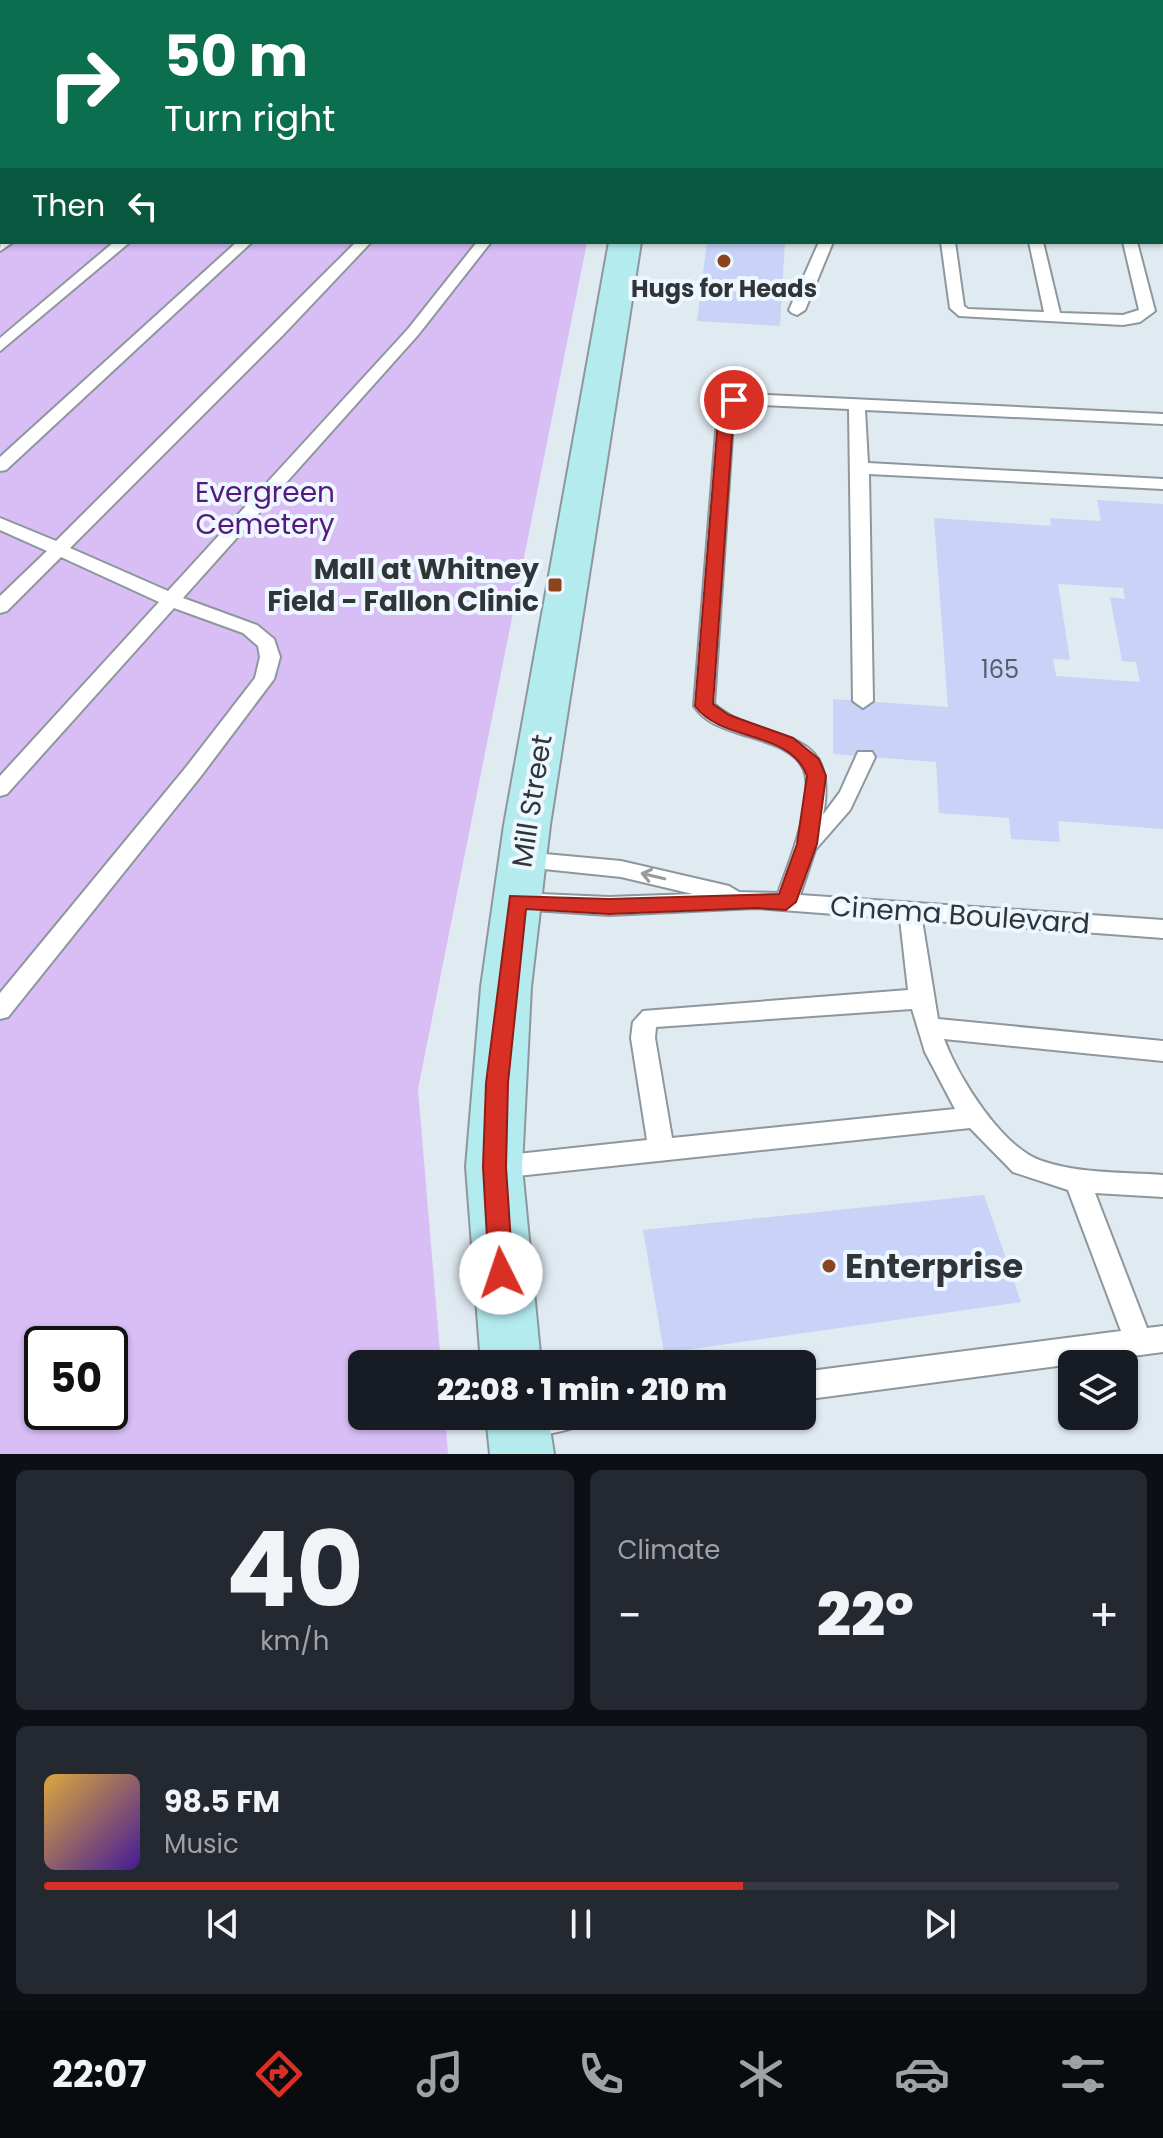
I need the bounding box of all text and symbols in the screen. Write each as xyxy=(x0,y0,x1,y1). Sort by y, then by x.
text: 50 m xyxy=(164,17,308,96)
icon: right xyxy=(32,32,136,136)
text: Turn right xyxy=(164,93,335,144)
text: Then xyxy=(32,184,105,227)
icon: left xyxy=(121,184,165,228)
marker: Hugs for Heads xyxy=(715,252,733,270)
place label: Hugs for Heads xyxy=(631,272,817,305)
pin xyxy=(700,366,768,434)
icon: arrive xyxy=(712,378,756,422)
park label: Evergreen Cemetery xyxy=(195,473,335,544)
place label: Mall at Whitney Field - Fallon Clinic xyxy=(267,550,539,621)
marker: Mall at Whitney Field - Fallon Clinic xyxy=(546,576,564,594)
house number: 165 xyxy=(981,653,1019,686)
street label: Mill Street xyxy=(502,732,562,870)
one-way arrow xyxy=(641,868,666,883)
street label: Cinema Boulevard xyxy=(829,886,1091,944)
position arrow xyxy=(459,1231,543,1315)
place label: Enterprise xyxy=(845,1242,1023,1290)
marker: Enterprise xyxy=(820,1257,838,1275)
speed limit sign: 50 xyxy=(24,1326,128,1430)
map controls xyxy=(1058,1350,1138,1430)
button: layers xyxy=(1058,1350,1138,1430)
text: 22:08 · 1 min · 210 m xyxy=(437,1368,727,1411)
text: 40 xyxy=(226,1497,364,1642)
text: Climate xyxy=(618,1532,720,1568)
text: 22° xyxy=(817,1573,914,1657)
text: − xyxy=(618,1585,642,1646)
text: + xyxy=(1089,1585,1119,1646)
text: km/h xyxy=(260,1623,329,1659)
text: 98.5 FM xyxy=(164,1780,280,1823)
text: Music xyxy=(164,1826,239,1862)
icon: previous xyxy=(201,1902,245,1946)
icon: pause xyxy=(559,1902,603,1946)
icon: next xyxy=(918,1902,962,1946)
icon: directions xyxy=(251,2046,307,2102)
icon: music xyxy=(412,2046,468,2102)
icon: phone xyxy=(573,2046,629,2102)
icon: climate xyxy=(733,2046,789,2102)
icon: car xyxy=(894,2046,950,2102)
icon: filters xyxy=(1055,2046,1111,2102)
text: 22:07 xyxy=(52,2049,146,2100)

